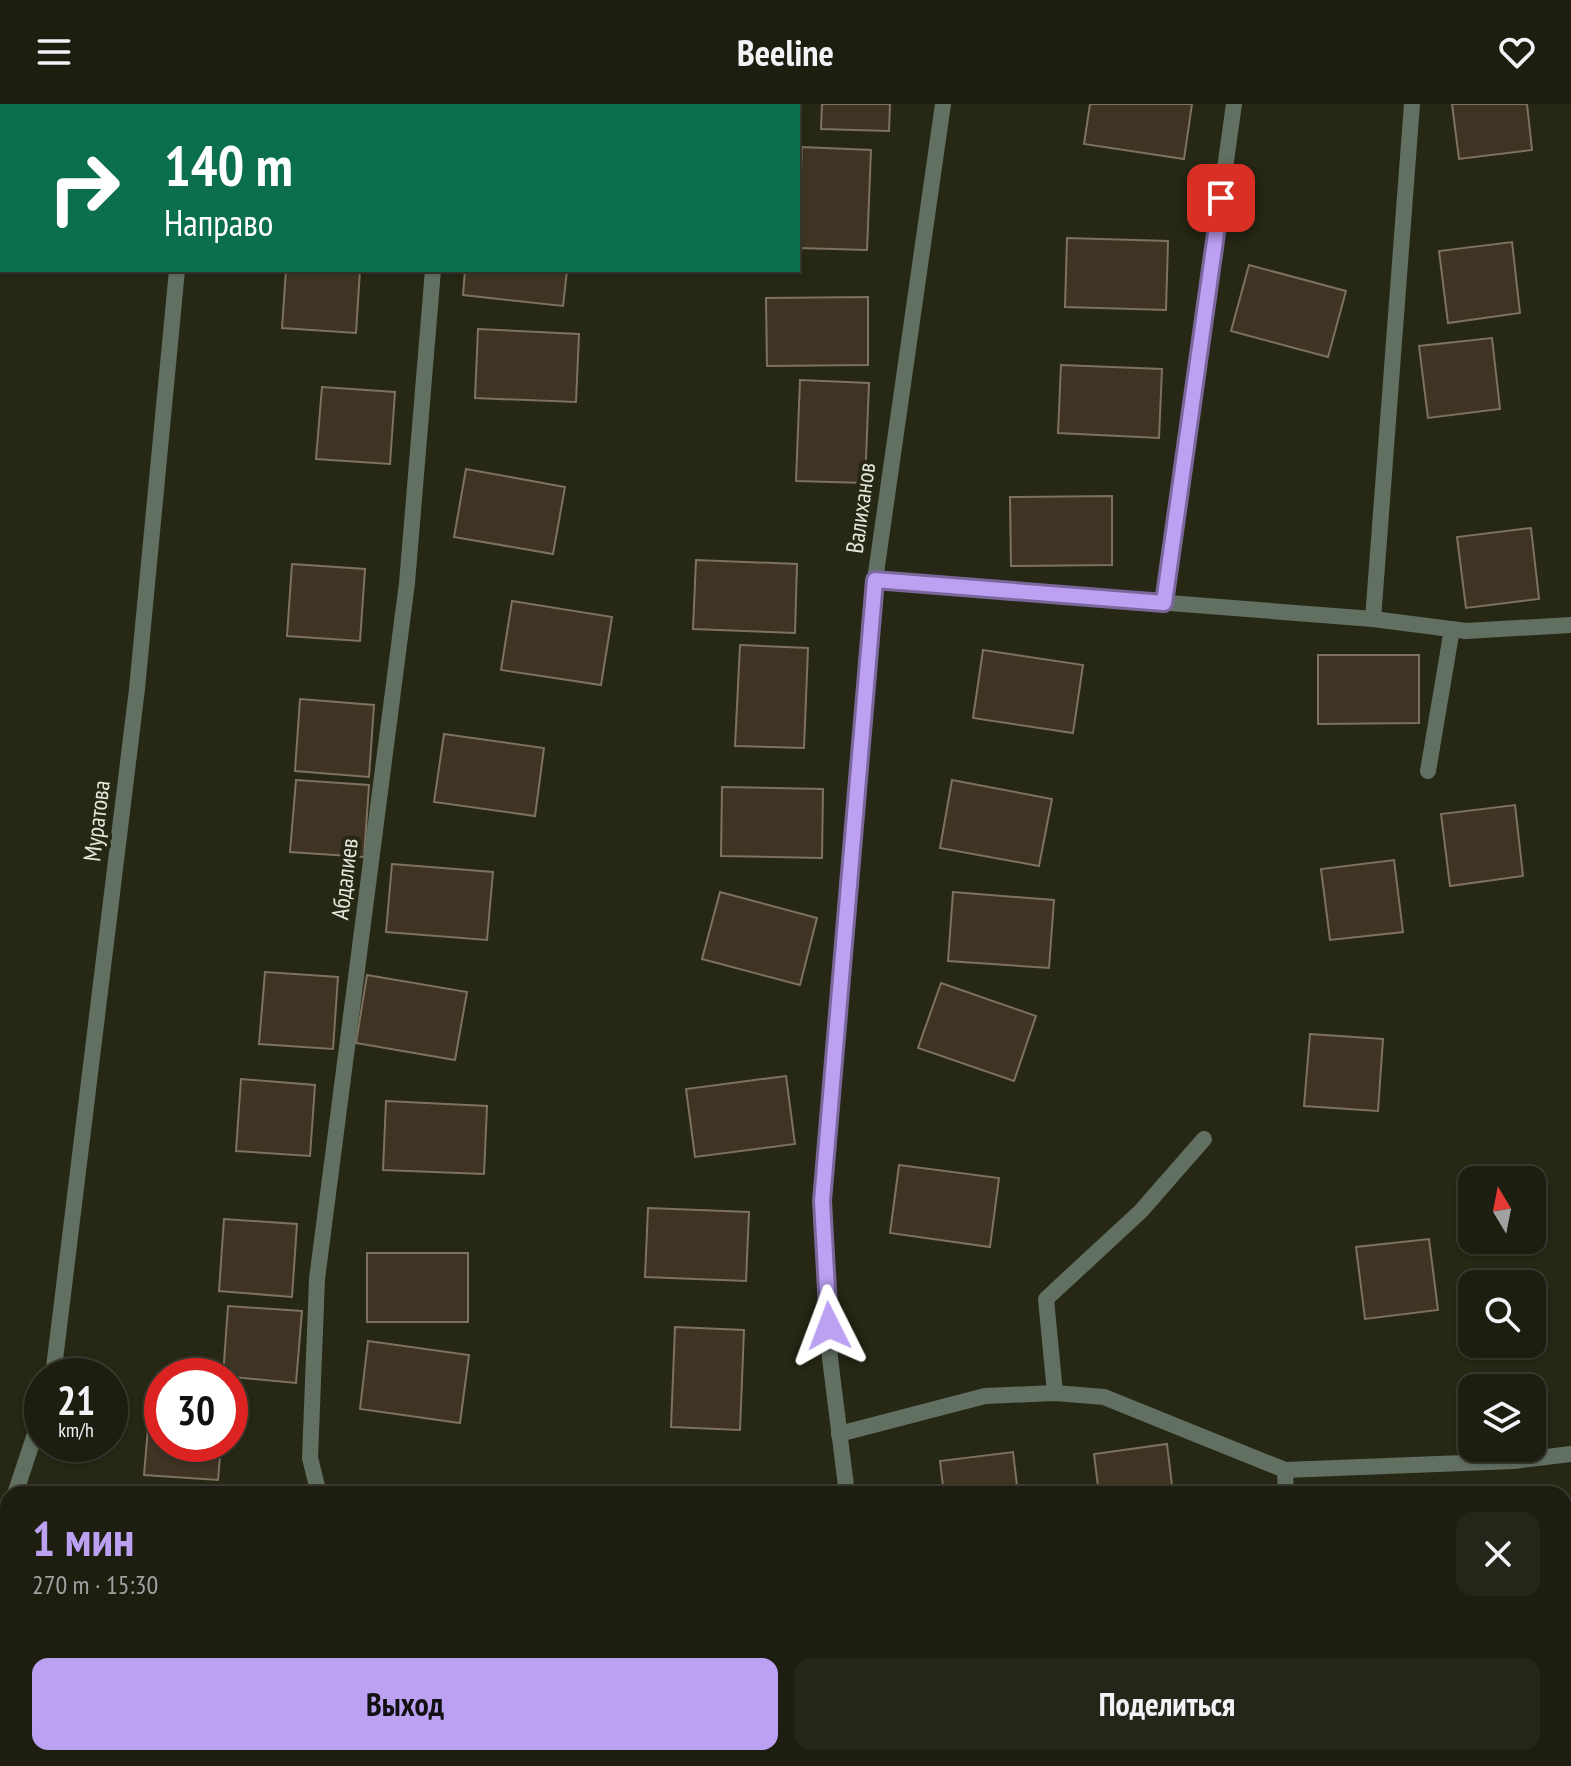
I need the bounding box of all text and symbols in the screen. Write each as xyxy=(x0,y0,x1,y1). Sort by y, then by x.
text: Beeline xyxy=(737,29,834,76)
icon: menu xyxy=(32,30,76,74)
icon: heart xyxy=(1495,30,1539,74)
text: 140 m xyxy=(164,129,293,201)
icon: right xyxy=(32,136,136,240)
pin xyxy=(1187,164,1255,232)
icon: arrive xyxy=(1199,176,1243,220)
text: Направо xyxy=(164,199,273,246)
street label: Валиханов xyxy=(839,461,882,555)
street label: Муратова xyxy=(76,779,117,863)
street label: Абдалиев xyxy=(324,836,365,921)
north arrow xyxy=(1458,1166,1546,1254)
map controls xyxy=(1458,1166,1546,1462)
button: search xyxy=(1458,1270,1546,1358)
position arrow xyxy=(787,1284,871,1368)
speed limit sign: 30 xyxy=(144,1358,248,1462)
text: 21 xyxy=(57,1374,95,1426)
button: layers xyxy=(1458,1374,1546,1462)
text: km/h xyxy=(58,1417,94,1443)
text: 1 мин xyxy=(32,1507,134,1569)
button: close xyxy=(1456,1512,1540,1596)
text: 270 m · 15:30 xyxy=(32,1568,158,1601)
button: Выход xyxy=(32,1658,778,1750)
button: Поделиться xyxy=(794,1658,1540,1750)

